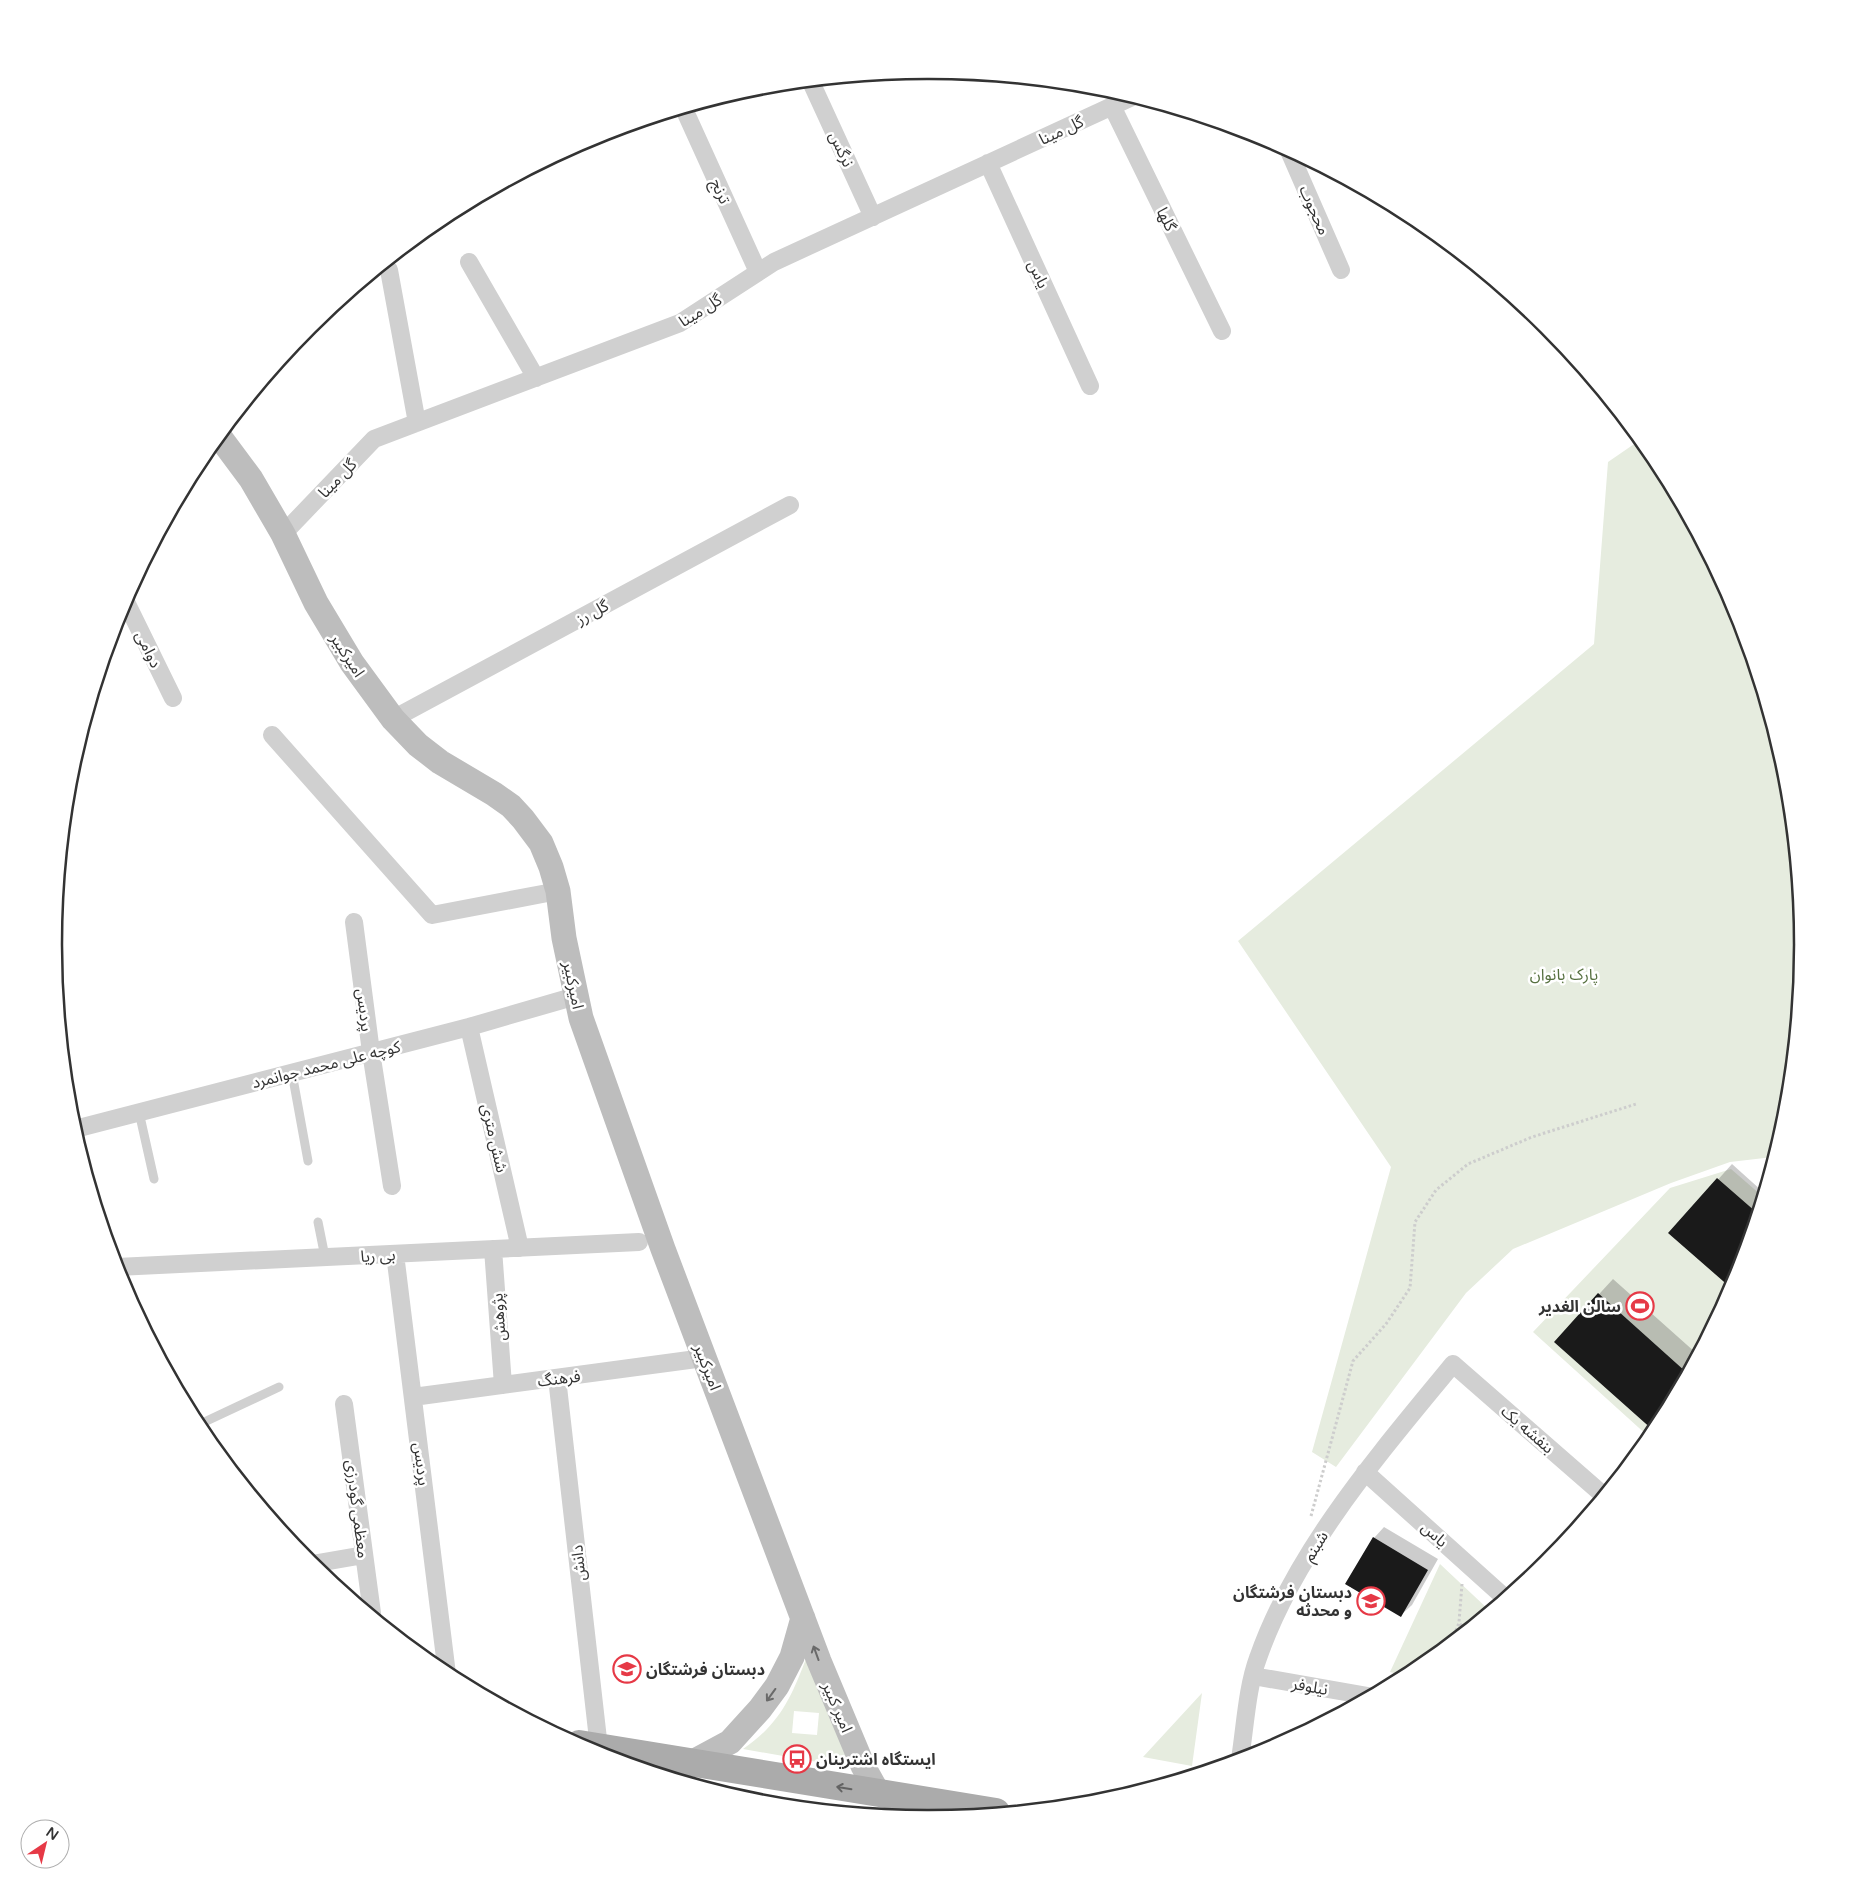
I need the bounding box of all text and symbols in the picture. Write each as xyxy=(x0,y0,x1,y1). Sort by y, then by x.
street label: گل مینا xyxy=(1036,112,1087,150)
street label: نرگس xyxy=(824,128,858,170)
street label: ترنج xyxy=(704,176,735,208)
street label: محجوب xyxy=(1294,182,1334,238)
street label: گلها xyxy=(1152,204,1181,235)
street label: یاس xyxy=(1023,257,1053,292)
street label: گل مینا xyxy=(675,290,726,332)
street label: گل مینا xyxy=(314,455,361,503)
street label: گل رز xyxy=(572,596,613,630)
street label: دوامی xyxy=(131,628,166,671)
street label: امیرکبیر xyxy=(325,629,369,681)
street label: امیرکبیر xyxy=(558,959,588,1011)
park label: پارک بانوان xyxy=(1530,965,1598,985)
street label: پردیس xyxy=(351,987,377,1033)
street label: کوچه علی محمد جوانمرد xyxy=(250,1037,403,1093)
street label: شش متری xyxy=(476,1102,512,1175)
street label: بی ریا xyxy=(360,1245,396,1267)
sports icon: سالن الغدیر xyxy=(1625,1291,1655,1321)
street label: پژوهش xyxy=(487,1292,511,1341)
place label: سالن الغدیر xyxy=(1538,1297,1621,1317)
street label: امیرکبیر xyxy=(689,1340,725,1393)
street label: فرهنگ xyxy=(537,1366,582,1392)
street label: بنفشه یک xyxy=(1497,1401,1558,1458)
street label: پردیس xyxy=(408,1441,434,1487)
street label: معظمی گودرزی xyxy=(341,1459,373,1559)
street label: یاس xyxy=(1417,1518,1452,1552)
street label: شبنم xyxy=(1299,1527,1335,1567)
street label: دانش xyxy=(567,1544,591,1582)
place label: دبستان فرشتگان و محدثه xyxy=(1233,1583,1352,1621)
school or university icon: دبستان فرشتگان و محدثه xyxy=(1356,1586,1386,1616)
one-way arrow xyxy=(811,1646,820,1661)
school or university icon: دبستان فرشتگان xyxy=(612,1654,642,1684)
place label: دبستان فرشتگان xyxy=(646,1660,765,1680)
street label: نیلوفر xyxy=(1289,1674,1329,1700)
street label: امیر کبیر xyxy=(817,1678,857,1736)
one-way arrow xyxy=(765,1688,776,1701)
bus stop icon: ایستگاه اشترینان xyxy=(782,1744,812,1774)
place label: ایستگاه اشترینان xyxy=(816,1750,936,1770)
one-way arrow xyxy=(837,1783,853,1793)
north arrow xyxy=(20,1819,70,1869)
text: N xyxy=(43,1824,62,1844)

